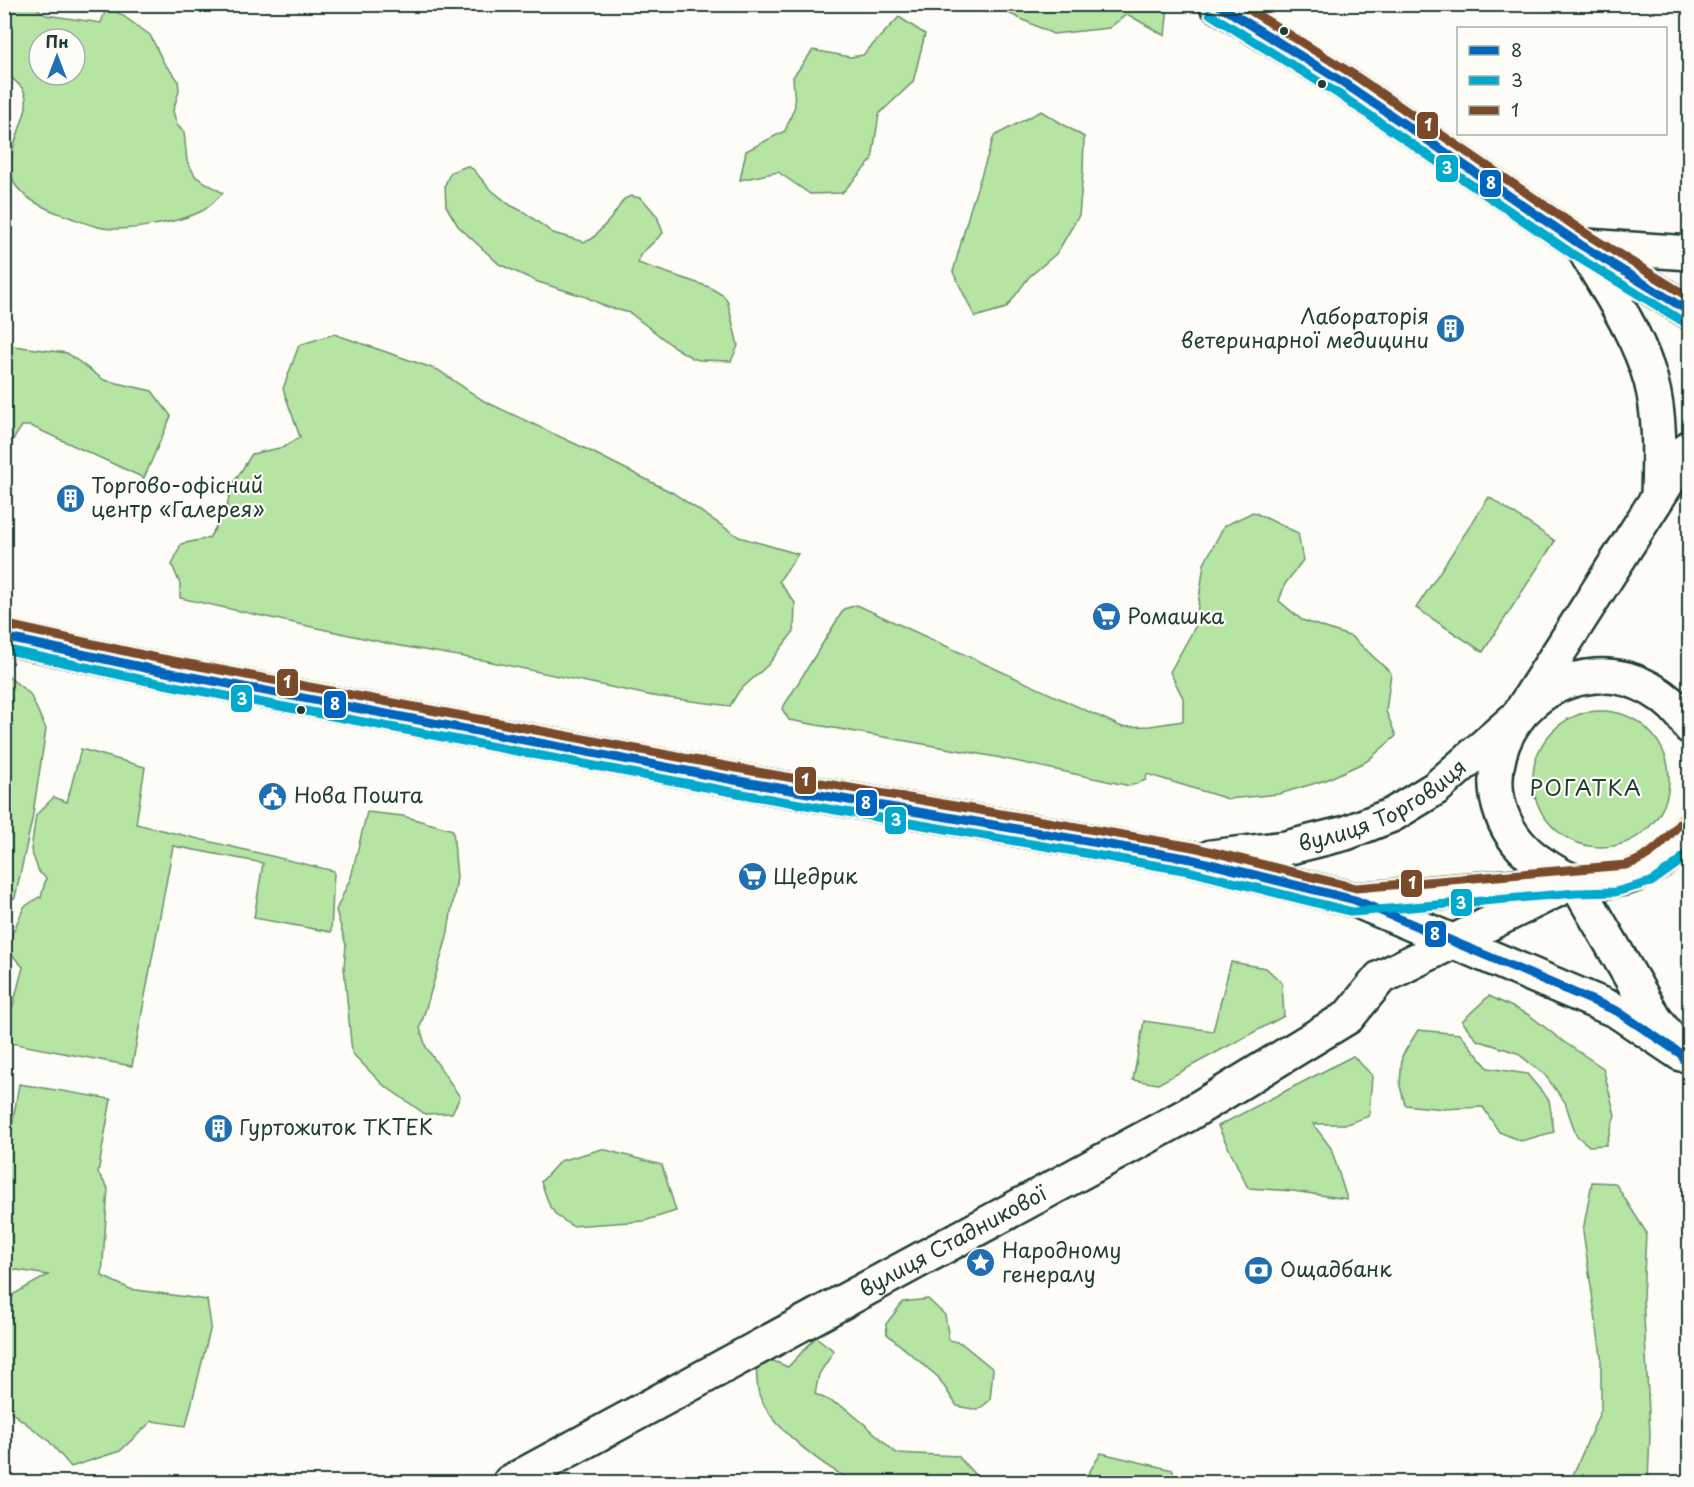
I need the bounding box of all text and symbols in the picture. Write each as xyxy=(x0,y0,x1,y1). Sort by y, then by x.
unlabelled marker xyxy=(1278,25,1290,37)
north arrow xyxy=(27,27,87,87)
legend xyxy=(1457,27,1667,135)
text: Пн xyxy=(45,29,69,53)
text: 8 xyxy=(1511,36,1522,63)
text: 3 xyxy=(1511,66,1523,93)
unlabelled marker xyxy=(1316,78,1328,90)
text: 1 xyxy=(1511,96,1519,123)
line badge: 1 xyxy=(1416,111,1439,140)
text: 1 xyxy=(1424,112,1432,136)
line badge: 3 xyxy=(1435,154,1459,183)
text: 3 xyxy=(1442,155,1452,179)
line badge: 8 xyxy=(1479,169,1502,198)
text: 8 xyxy=(1486,170,1496,194)
place label: Лабораторія ветеринарної медицини xyxy=(1181,299,1429,355)
building icon: Лабораторія ветеринарної медицини xyxy=(1434,313,1466,345)
place label: Торгово-офісний центр «Галерея» xyxy=(91,468,264,524)
building icon: Торгово-офісний центр «Галерея» xyxy=(54,482,86,514)
place label: Ромашка xyxy=(1127,599,1225,631)
supermarket icon: Ромашка xyxy=(1090,601,1122,633)
line badge: 1 xyxy=(276,668,299,697)
text: 1 xyxy=(283,669,291,693)
line badge: 3 xyxy=(230,684,253,713)
text: 3 xyxy=(237,686,247,710)
line badge: 8 xyxy=(323,690,347,719)
text: 8 xyxy=(330,691,340,715)
unlabelled marker xyxy=(295,704,307,716)
street label: вулиця Торговиця xyxy=(1295,750,1473,858)
line badge: 1 xyxy=(794,766,817,795)
text: 1 xyxy=(801,767,809,791)
district label: РОГАТКА xyxy=(1530,770,1642,803)
place label: Нова Пошта xyxy=(294,778,424,810)
public building icon: Нова Пошта xyxy=(257,780,289,812)
line badge: 8 xyxy=(855,789,878,817)
text: 8 xyxy=(861,790,871,814)
line badge: 3 xyxy=(884,806,907,835)
text: 3 xyxy=(891,807,901,831)
place label: Щедрик xyxy=(773,859,858,891)
supermarket icon: Щедрик xyxy=(736,861,768,893)
line badge: 1 xyxy=(1400,869,1423,898)
text: 1 xyxy=(1408,870,1416,894)
line badge: 3 xyxy=(1450,888,1473,917)
text: 3 xyxy=(1456,890,1466,914)
line badge: 8 xyxy=(1424,920,1447,948)
text: 8 xyxy=(1430,921,1440,945)
place label: Гуртожиток TKTEK xyxy=(239,1110,433,1142)
building icon: Гуртожиток TKTEK xyxy=(202,1112,234,1144)
street label: вулиця Стадникової xyxy=(853,1176,1052,1304)
place label: Народному генералу xyxy=(1002,1233,1121,1289)
place icon: Народному генералу xyxy=(965,1247,997,1279)
place label: Ощадбанк xyxy=(1280,1252,1392,1284)
bank icon: Ощадбанк xyxy=(1243,1254,1275,1286)

